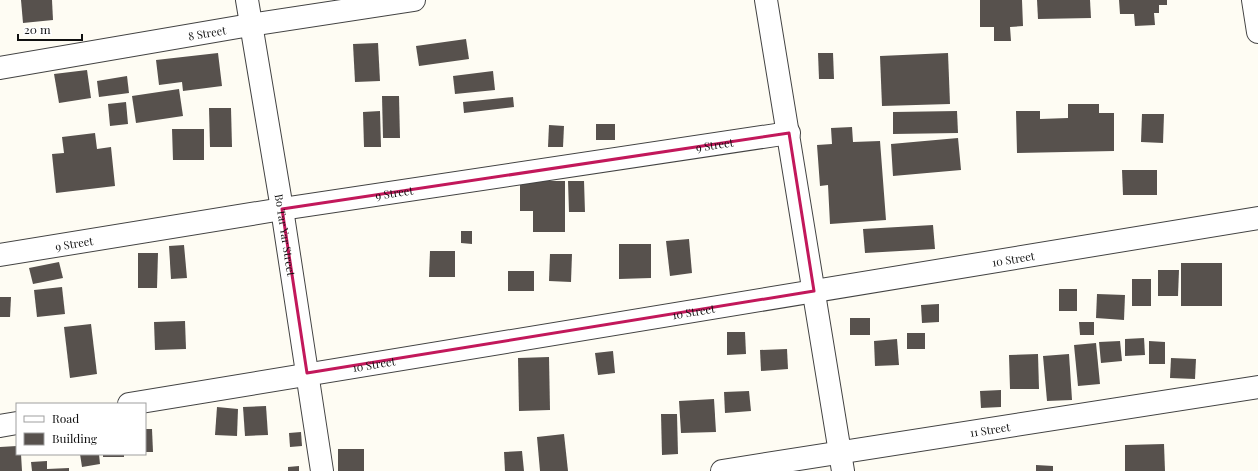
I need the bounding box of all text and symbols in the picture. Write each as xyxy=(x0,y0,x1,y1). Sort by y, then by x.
scale bar xyxy=(18,16,82,42)
text: 20 m xyxy=(24,21,51,37)
street label: 8 Street xyxy=(187,22,227,43)
street label: 9 Street xyxy=(695,134,734,154)
street label: 9 Street xyxy=(374,182,414,202)
street label: Bo Tar Yar Street xyxy=(272,193,300,277)
street label: 9 Street xyxy=(54,232,94,253)
street label: 10 Street xyxy=(991,247,1036,269)
street label: 10 Street xyxy=(671,300,716,322)
street label: 10 Street xyxy=(351,353,396,375)
legend xyxy=(16,403,146,455)
text: Road xyxy=(52,410,79,426)
street label: 11 Street xyxy=(969,418,1011,440)
text: Building xyxy=(52,430,98,446)

